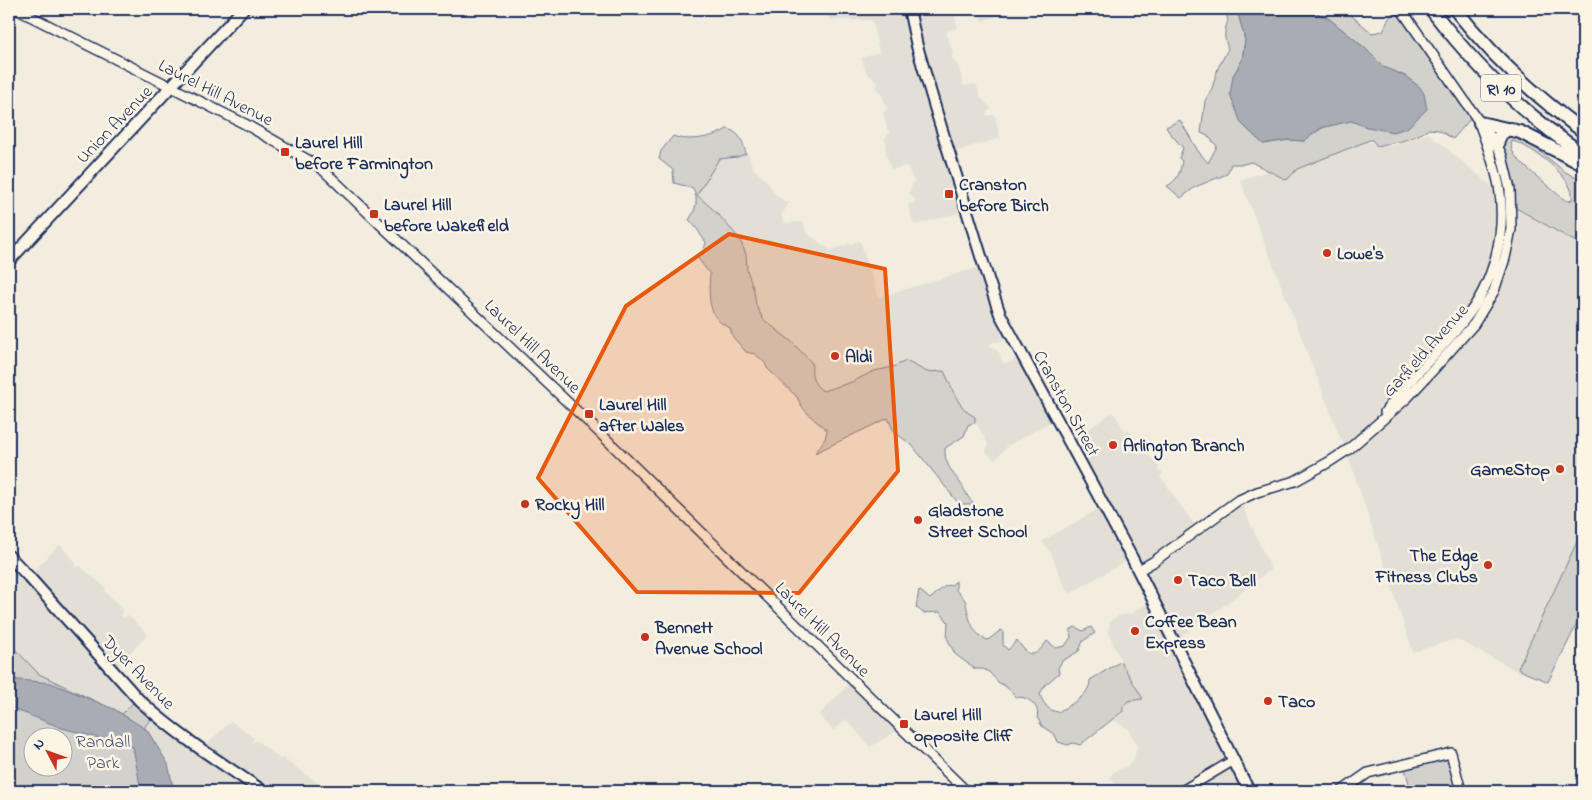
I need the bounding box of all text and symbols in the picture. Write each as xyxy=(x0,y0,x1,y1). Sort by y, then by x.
street label: Laurel Hill Avenue xyxy=(153,54,278,134)
road number: RI 10 xyxy=(1481,75,1521,102)
street label: Union Avenue xyxy=(71,80,160,170)
place label: Laurel Hill before Farmington xyxy=(295,131,433,179)
marker: Laurel Hill before Farmington xyxy=(279,146,291,158)
place label: Cranston before Birch xyxy=(959,173,1049,220)
marker: Cranston before Birch xyxy=(943,188,955,200)
place label: Laurel Hill before Wakefield xyxy=(384,193,510,240)
marker: Laurel Hill before Wakefield xyxy=(368,208,380,220)
place label: Lowe's xyxy=(1337,242,1384,268)
marker: Lowe's xyxy=(1321,247,1333,259)
street label: Laurel Hill Avenue xyxy=(477,294,587,401)
street label: Garfield Avenue xyxy=(1377,298,1476,404)
place label: Aldi xyxy=(845,345,872,371)
street label: Cranston Street xyxy=(1025,346,1105,462)
marker: Aldi xyxy=(829,350,841,362)
place label: Laurel Hill after Wales xyxy=(599,393,684,440)
marker: Laurel Hill after Wales xyxy=(583,408,595,420)
place label: Arlington Branch xyxy=(1123,434,1245,461)
marker: Arlington Branch xyxy=(1107,439,1119,451)
place label: GameStop xyxy=(1470,458,1550,484)
marker: GameStop xyxy=(1554,463,1566,475)
place label: Rocky Hill xyxy=(535,493,604,520)
marker: Rocky Hill xyxy=(519,498,531,510)
place label: Gladstone Street School xyxy=(928,499,1027,546)
marker: Gladstone Street School xyxy=(912,514,924,526)
place label: The Edge Fitness Clubs xyxy=(1374,544,1479,591)
marker: The Edge Fitness Clubs xyxy=(1482,559,1494,571)
place label: Taco Bell xyxy=(1188,569,1256,595)
marker: Taco Bell xyxy=(1172,574,1184,586)
street label: Laurel Hill Avenue xyxy=(768,577,876,685)
place label: Coffee Bean Express xyxy=(1145,610,1237,657)
place label: Bennett Avenue School xyxy=(654,616,763,663)
marker: Coffee Bean Express xyxy=(1129,625,1141,637)
street label: Dyer Avenue xyxy=(94,629,181,717)
marker: Bennett Avenue School xyxy=(639,631,651,643)
place label: Taco xyxy=(1278,690,1315,716)
marker: Taco xyxy=(1262,695,1274,707)
place label: Laurel Hill opposite Cliff xyxy=(914,703,1013,750)
marker: Laurel Hill opposite Cliff xyxy=(898,718,910,730)
north arrow xyxy=(22,728,72,778)
park label: Randall Park xyxy=(76,730,130,777)
text: N xyxy=(28,734,50,755)

